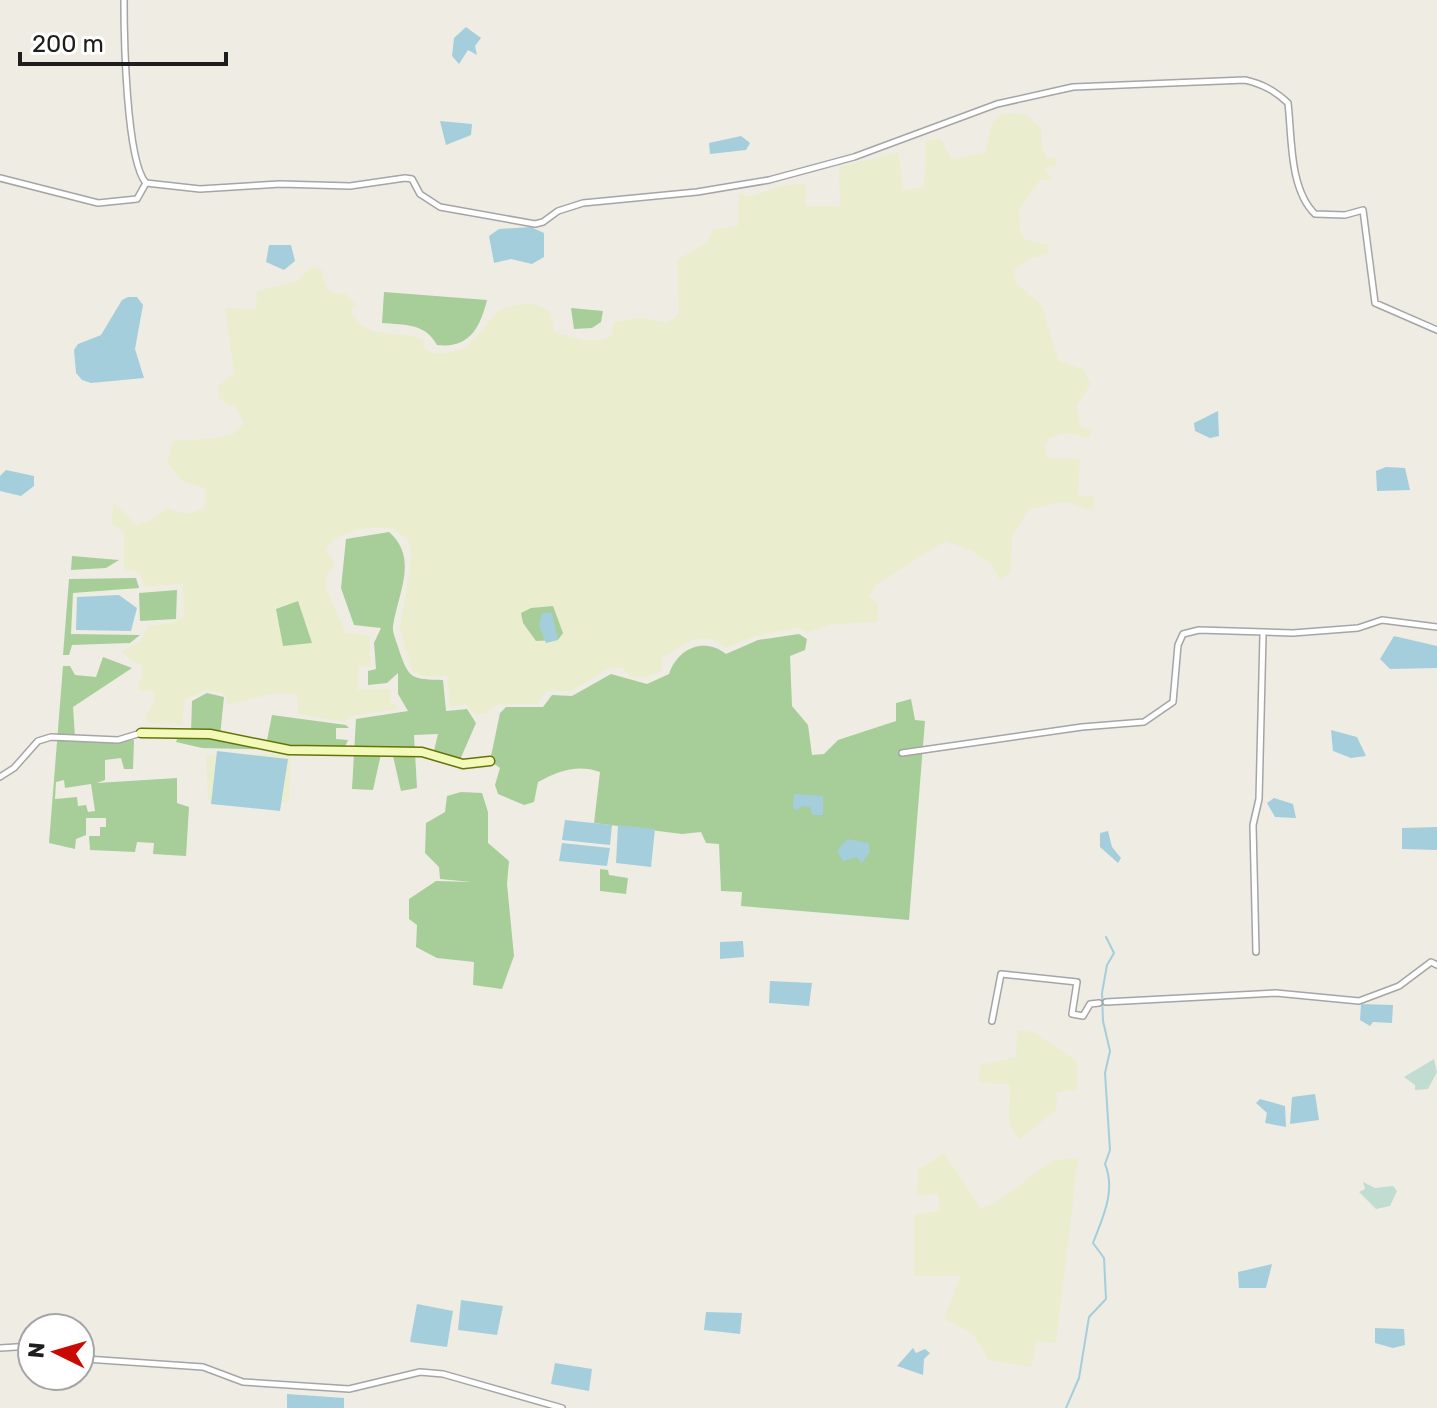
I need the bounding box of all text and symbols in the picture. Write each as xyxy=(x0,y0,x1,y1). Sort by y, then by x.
scale bar xyxy=(20,16,226,66)
text: 200 m xyxy=(32,30,104,58)
north arrow xyxy=(16,1312,96,1392)
text: N xyxy=(22,1341,51,1359)

